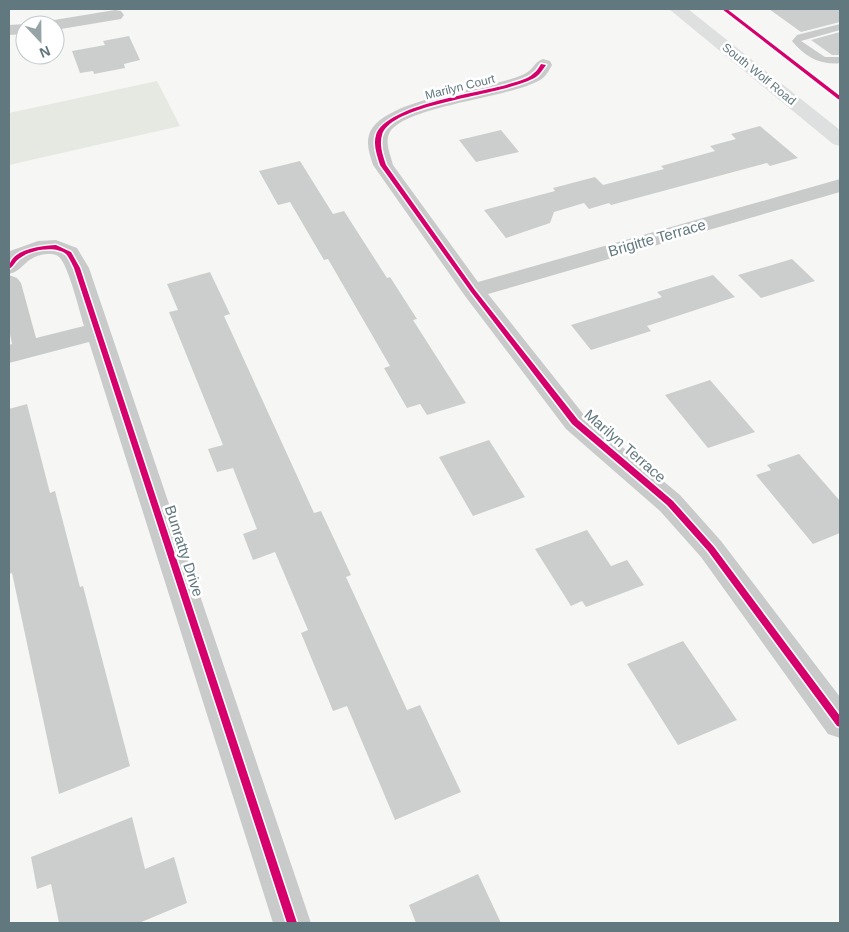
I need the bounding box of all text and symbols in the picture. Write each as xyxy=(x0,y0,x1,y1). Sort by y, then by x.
north arrow xyxy=(15,15,65,65)
street label: South Wolf Road xyxy=(719,40,799,108)
text: N xyxy=(37,43,53,61)
street label: Marilyn Court xyxy=(424,71,497,102)
street label: Brigitte Terrace xyxy=(606,215,708,260)
street label: Marilyn Terrace xyxy=(581,406,669,486)
street label: Bunratty Drive xyxy=(162,503,207,599)

